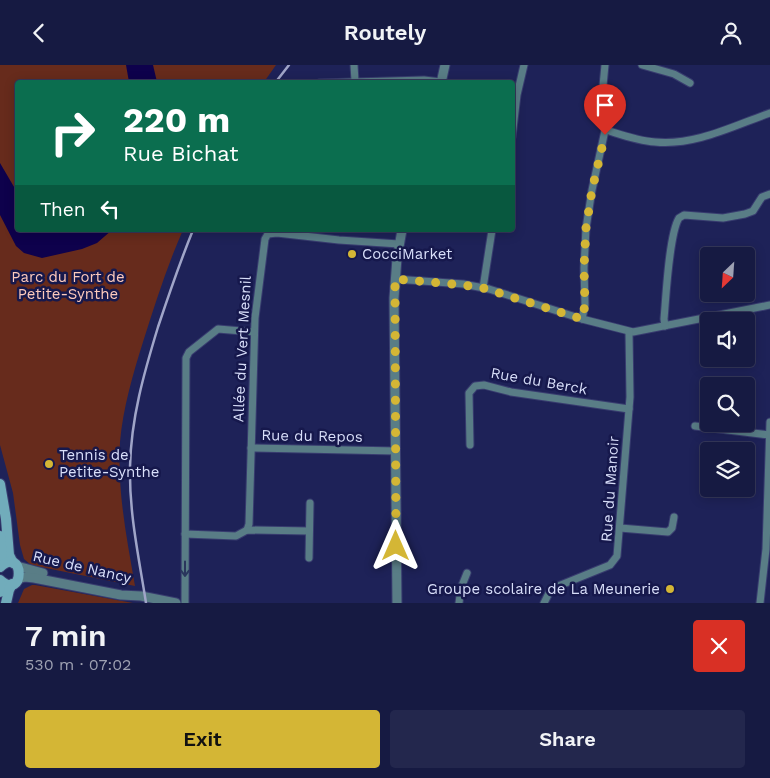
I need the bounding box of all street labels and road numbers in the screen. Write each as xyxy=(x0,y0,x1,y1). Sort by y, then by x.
street label: Allée du Vert Mesnil xyxy=(229,275,255,423)
street label: Rue du Berck xyxy=(489,364,589,398)
street label: Rue du Repos xyxy=(261,426,363,446)
street label: Rue du Manoir xyxy=(597,435,623,543)
street label: Rue de Nancy xyxy=(31,547,133,587)

